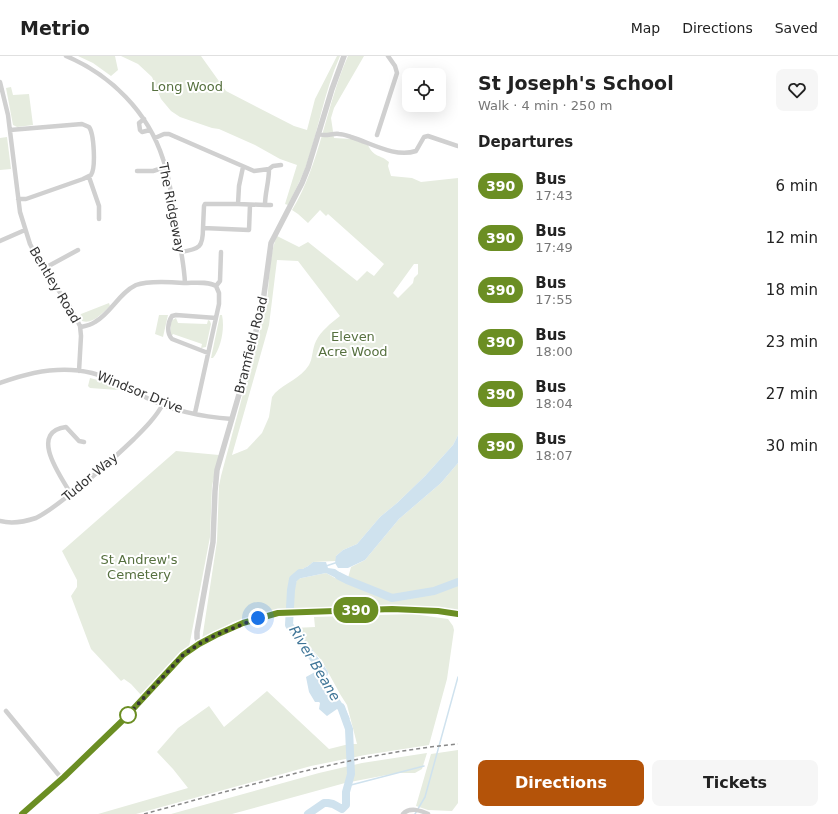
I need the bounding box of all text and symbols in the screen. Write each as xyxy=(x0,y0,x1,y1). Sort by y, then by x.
text: Metrio xyxy=(20,17,90,39)
text: Map xyxy=(631,20,660,36)
text: Directions xyxy=(682,20,753,36)
text: Saved xyxy=(775,20,818,36)
map controls xyxy=(402,68,446,112)
button: locate xyxy=(402,68,446,112)
button: heart xyxy=(776,69,818,111)
text: St Joseph's School xyxy=(478,72,674,94)
park label: Long Wood xyxy=(151,79,223,94)
text: Walk · 4 min · 250 m xyxy=(478,98,612,113)
text: Departures xyxy=(478,133,573,151)
street label: The Ridgeway xyxy=(156,161,188,255)
text: Bus xyxy=(535,170,566,188)
text: 6 min xyxy=(775,177,818,195)
text: 390 xyxy=(486,178,515,194)
text: 17:43 xyxy=(535,188,573,203)
text: Bus xyxy=(535,222,566,240)
text: 12 min xyxy=(766,229,818,247)
text: 390 xyxy=(486,230,515,246)
text: 17:49 xyxy=(535,240,573,255)
street label: Bentley Road xyxy=(26,244,84,326)
text: Bus xyxy=(535,274,566,292)
text: 18 min xyxy=(766,281,818,299)
text: 390 xyxy=(486,282,515,298)
text: 17:55 xyxy=(535,292,573,307)
street label: Bramfield Road xyxy=(232,295,270,395)
text: Bus xyxy=(535,326,566,344)
park label: Eleven Acre Wood xyxy=(318,329,388,359)
text: 23 min xyxy=(766,333,818,351)
text: 390 xyxy=(486,334,515,350)
text: 18:00 xyxy=(535,344,573,359)
street label: Windsor Drive xyxy=(95,368,185,416)
text: Bus xyxy=(535,378,566,396)
text: 27 min xyxy=(766,385,818,403)
text: 390 xyxy=(486,386,515,402)
text: 18:04 xyxy=(535,396,573,411)
text: Bus xyxy=(535,430,566,448)
text: 30 min xyxy=(766,437,818,455)
text: 390 xyxy=(486,438,515,454)
text: 18:07 xyxy=(535,448,573,463)
street label: Tudor Way xyxy=(59,449,121,505)
park label: St Andrew's Cemetery xyxy=(101,552,178,582)
line badge: 390 xyxy=(333,597,379,623)
text: 390 xyxy=(341,602,371,618)
your location xyxy=(248,608,268,628)
water label: River Beane xyxy=(286,622,344,704)
unlabelled marker xyxy=(119,706,137,724)
button: Directions xyxy=(478,760,644,806)
button: Tickets xyxy=(652,760,818,806)

